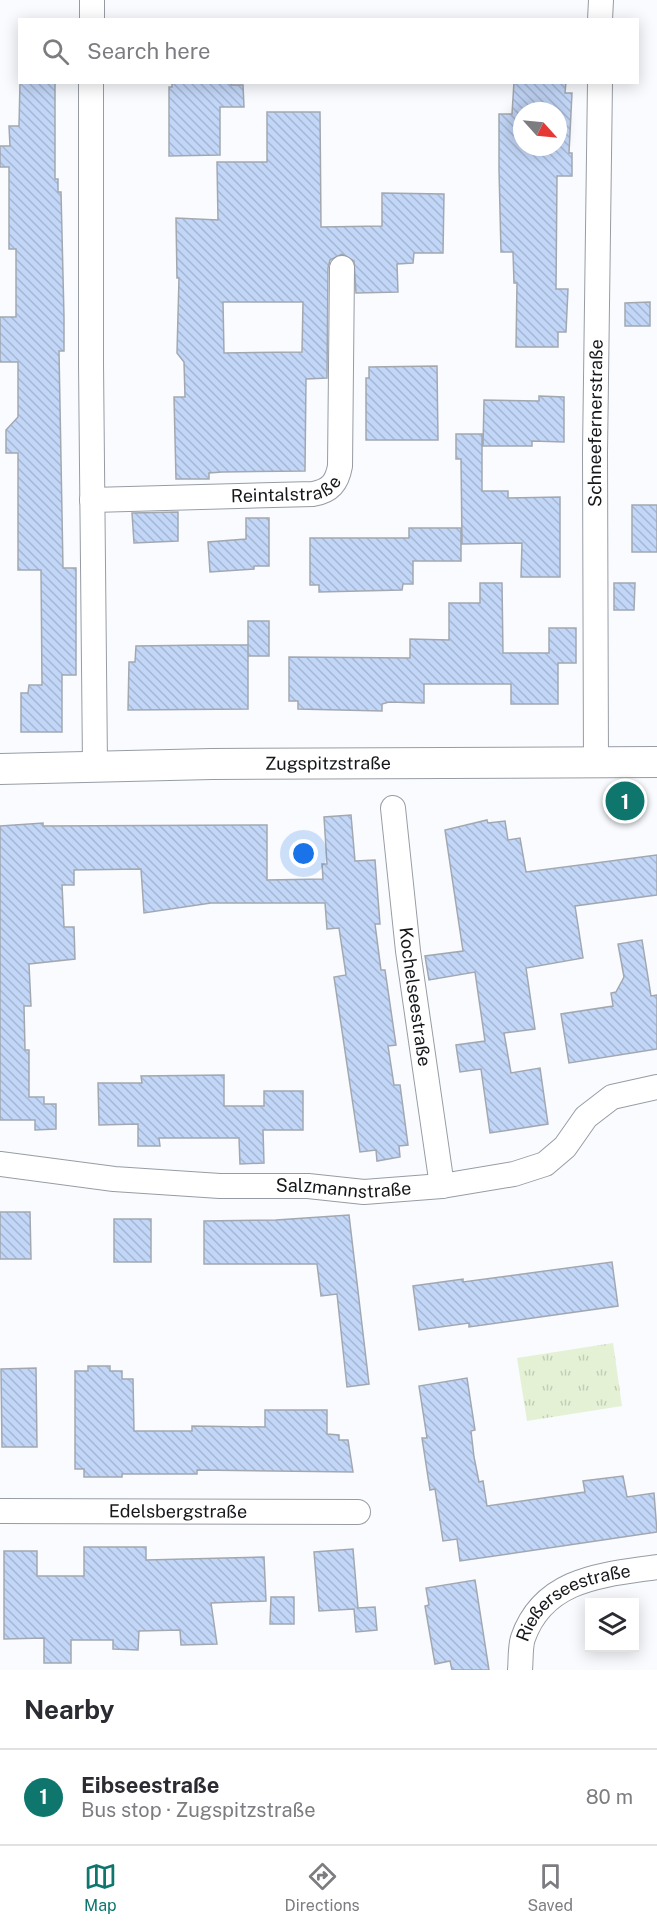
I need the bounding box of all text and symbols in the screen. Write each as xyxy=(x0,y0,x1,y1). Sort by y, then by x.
search box xyxy=(18,18,639,84)
icon: search xyxy=(39,35,72,68)
text: Search here xyxy=(87,38,211,64)
north arrow xyxy=(513,102,567,156)
street label: Schneefernerstraße xyxy=(584,339,607,507)
street label: Reintalstraße xyxy=(231,472,345,506)
street label: Zugspitzstraße xyxy=(265,752,391,774)
pin: 1 xyxy=(606,778,644,824)
your location xyxy=(289,839,318,868)
street label: Kochelseestraße xyxy=(396,926,436,1068)
street label: Salzmannstraße xyxy=(276,1175,412,1202)
street label: Edelsbergstraße xyxy=(109,1500,247,1522)
street label: Rießerseestraße xyxy=(512,1560,632,1644)
map controls xyxy=(585,1598,639,1652)
button: layers xyxy=(585,1598,639,1652)
text: Nearby xyxy=(24,1694,114,1725)
text: Eibseestraße xyxy=(81,1772,220,1798)
text: 1 xyxy=(39,1785,48,1809)
text: 80 m xyxy=(586,1785,633,1809)
text: Bus stop · Zugspitzstraße xyxy=(81,1798,316,1822)
tab: Map xyxy=(84,1860,117,1915)
tab: Directions xyxy=(285,1860,360,1915)
tab: Saved xyxy=(527,1860,573,1915)

